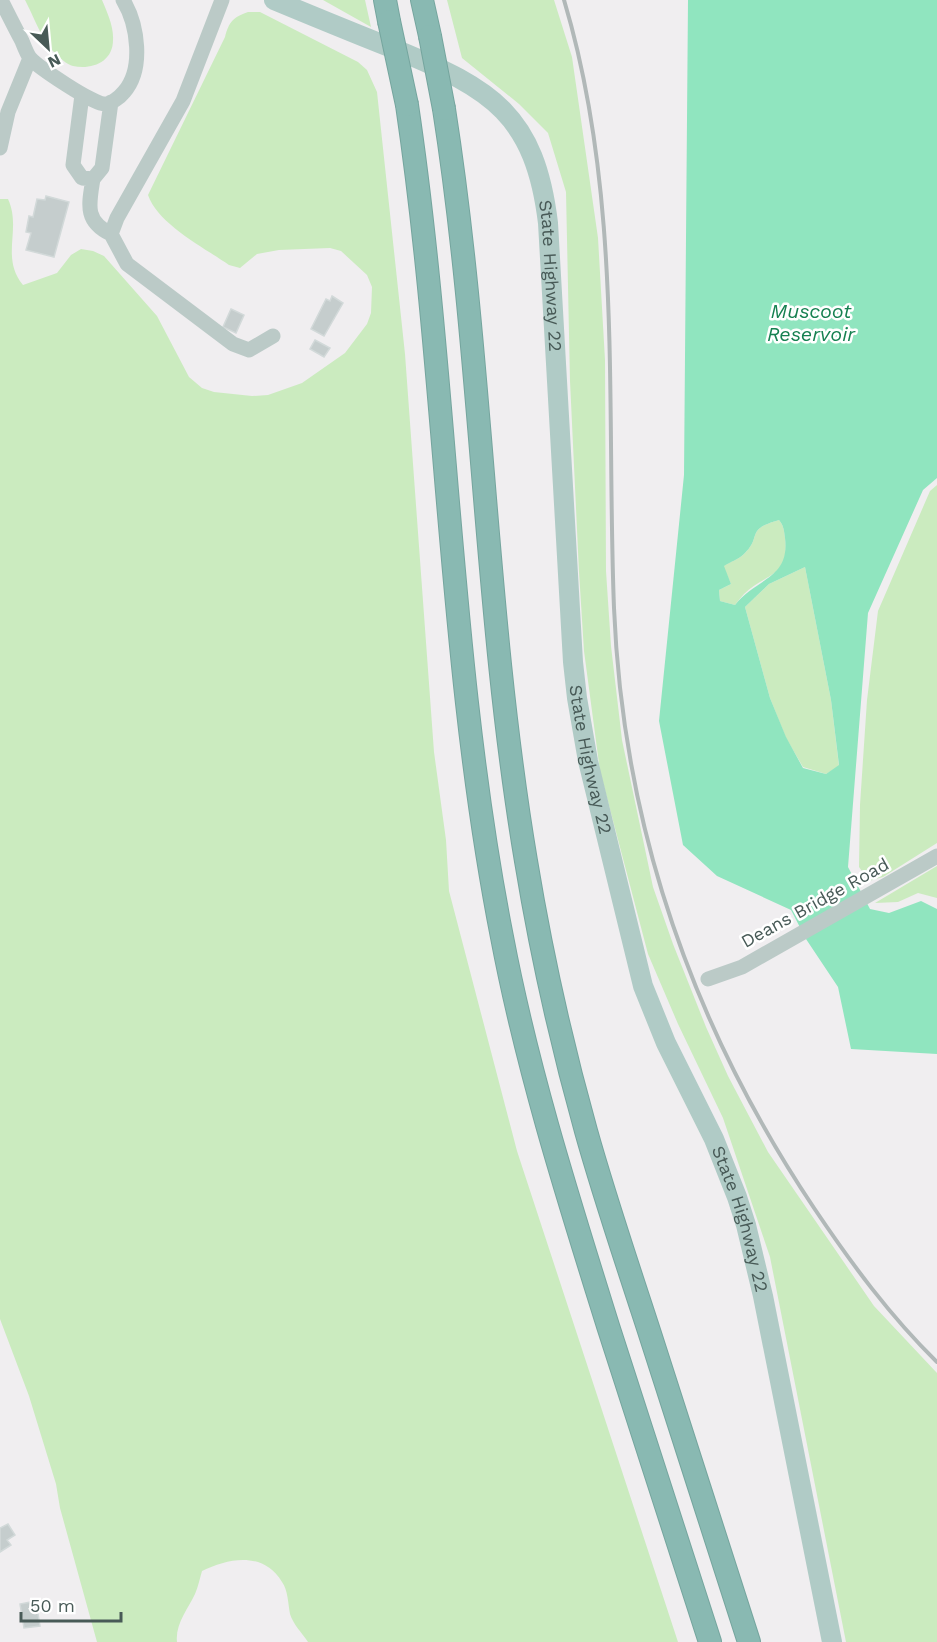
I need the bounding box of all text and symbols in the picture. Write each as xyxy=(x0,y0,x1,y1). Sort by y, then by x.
north arrow xyxy=(18,18,78,78)
text: N xyxy=(45,50,64,72)
street label: State Highway 22 xyxy=(535,198,566,352)
water label: Muscoot Reservoir xyxy=(767,299,856,346)
street label: State Highway 22 xyxy=(566,684,616,836)
street label: Deans Bridge Road xyxy=(737,853,892,952)
street label: State Highway 22 xyxy=(708,1143,773,1294)
scale bar xyxy=(21,1585,122,1623)
text: 50 m xyxy=(30,1595,75,1616)

